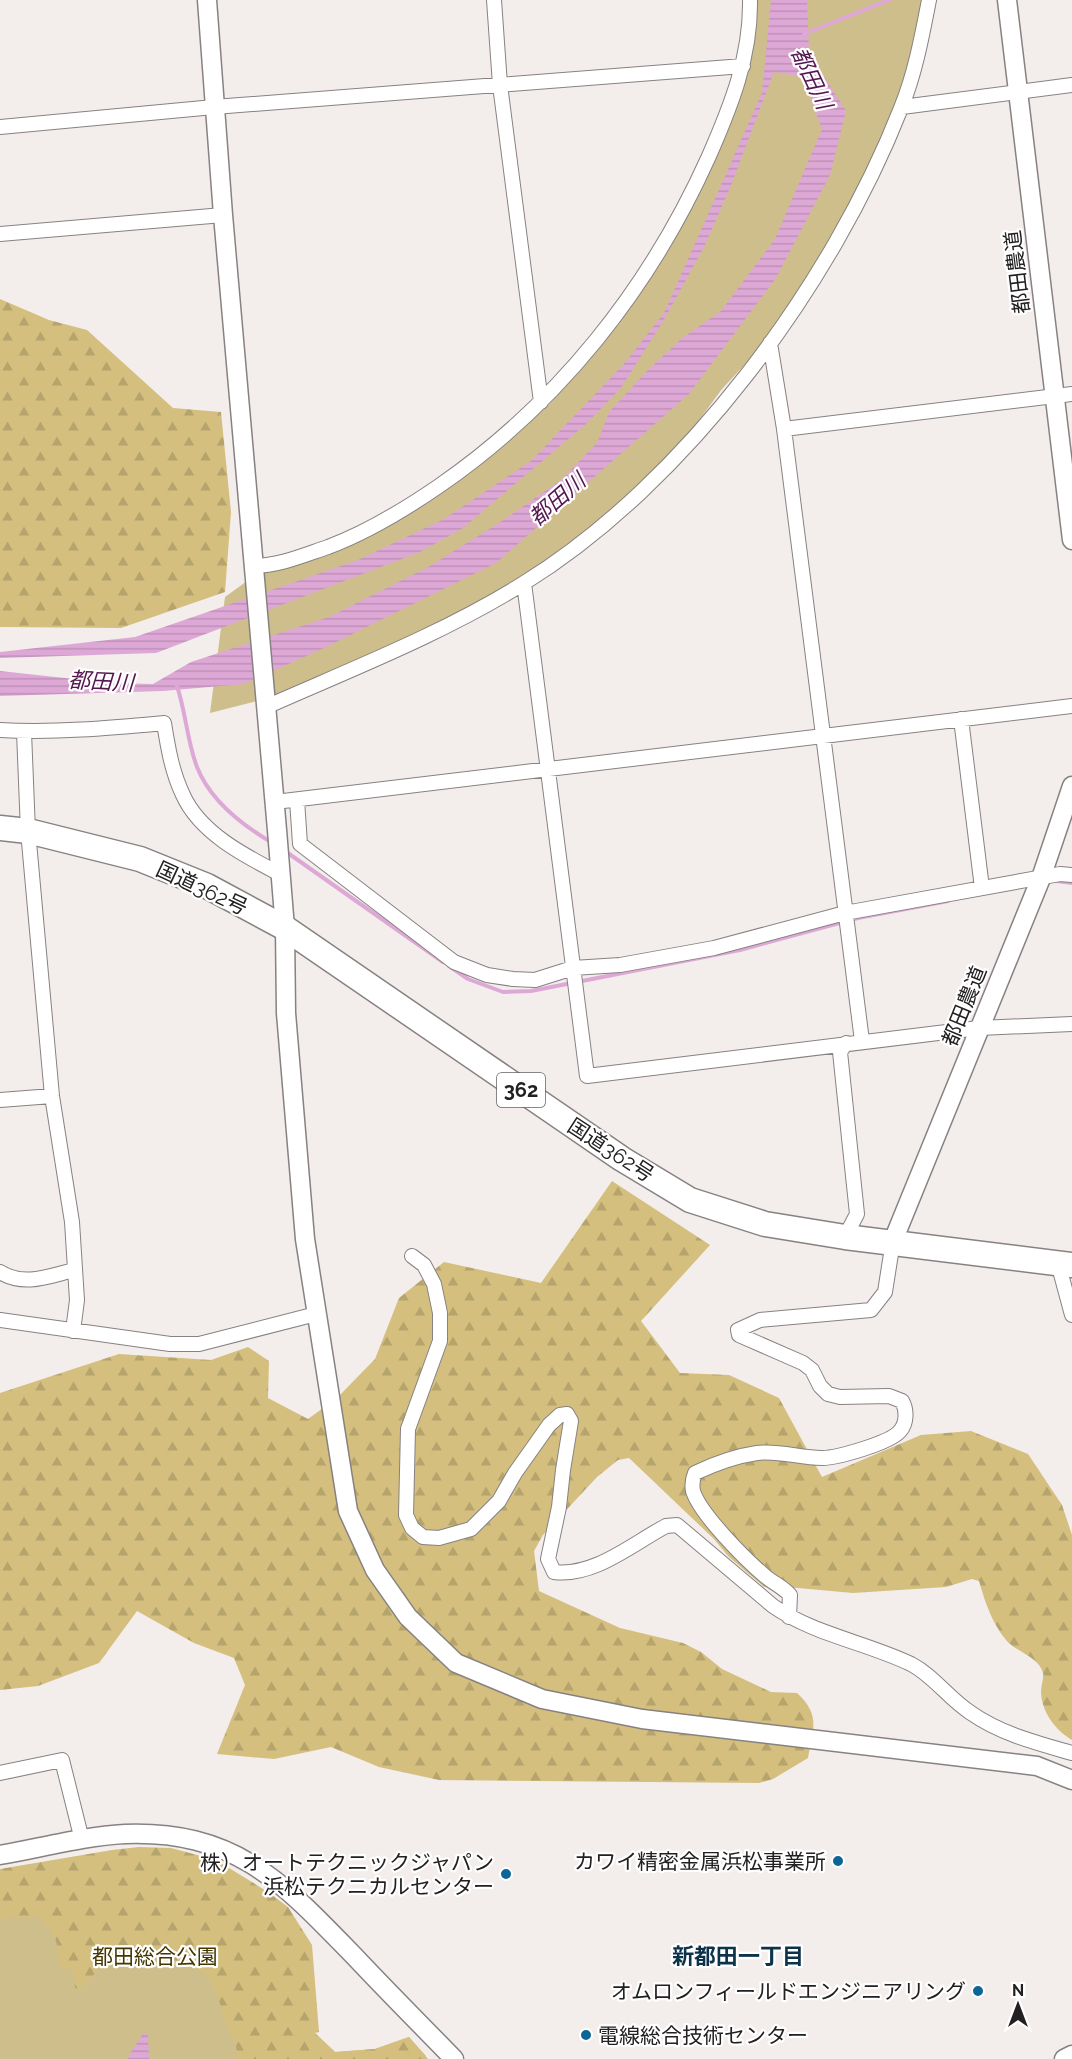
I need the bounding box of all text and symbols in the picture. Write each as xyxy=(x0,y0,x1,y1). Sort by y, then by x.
water label: 都田川 xyxy=(786,43,839,115)
street label: 都田農道 xyxy=(999,229,1035,315)
water label: 都田川 xyxy=(524,466,592,530)
water label: 都田川 xyxy=(67,666,137,696)
street label: 国道362号 xyxy=(152,856,252,920)
street label: 都田農道 xyxy=(937,962,991,1050)
road number: 362 xyxy=(497,1073,545,1107)
street label: 国道362号 xyxy=(563,1113,659,1187)
place label: カワイ精密金属浜松事業所 xyxy=(574,1849,826,1874)
place label: 株）オートテクニックジャパン 浜松テクニカルセンター xyxy=(200,1850,494,1899)
marker: カワイ精密金属浜松事業所 xyxy=(831,1854,845,1868)
marker: 株）オートテクニックジャパン 浜松テクニカルセンター xyxy=(499,1867,513,1881)
district label: 新都田一丁目 xyxy=(672,1943,804,1969)
park label: 都田総合公園 xyxy=(92,1944,218,1969)
north arrow xyxy=(988,1975,1048,2035)
place label: オムロンフィールドエンジニアリング xyxy=(611,1979,966,2004)
text: N xyxy=(1012,1981,1024,2000)
marker: オムロンフィールドエンジニアリング xyxy=(971,1984,985,1998)
place label: 電線総合技術センター xyxy=(598,2023,808,2048)
marker: 電線総合技術センター xyxy=(579,2028,593,2042)

